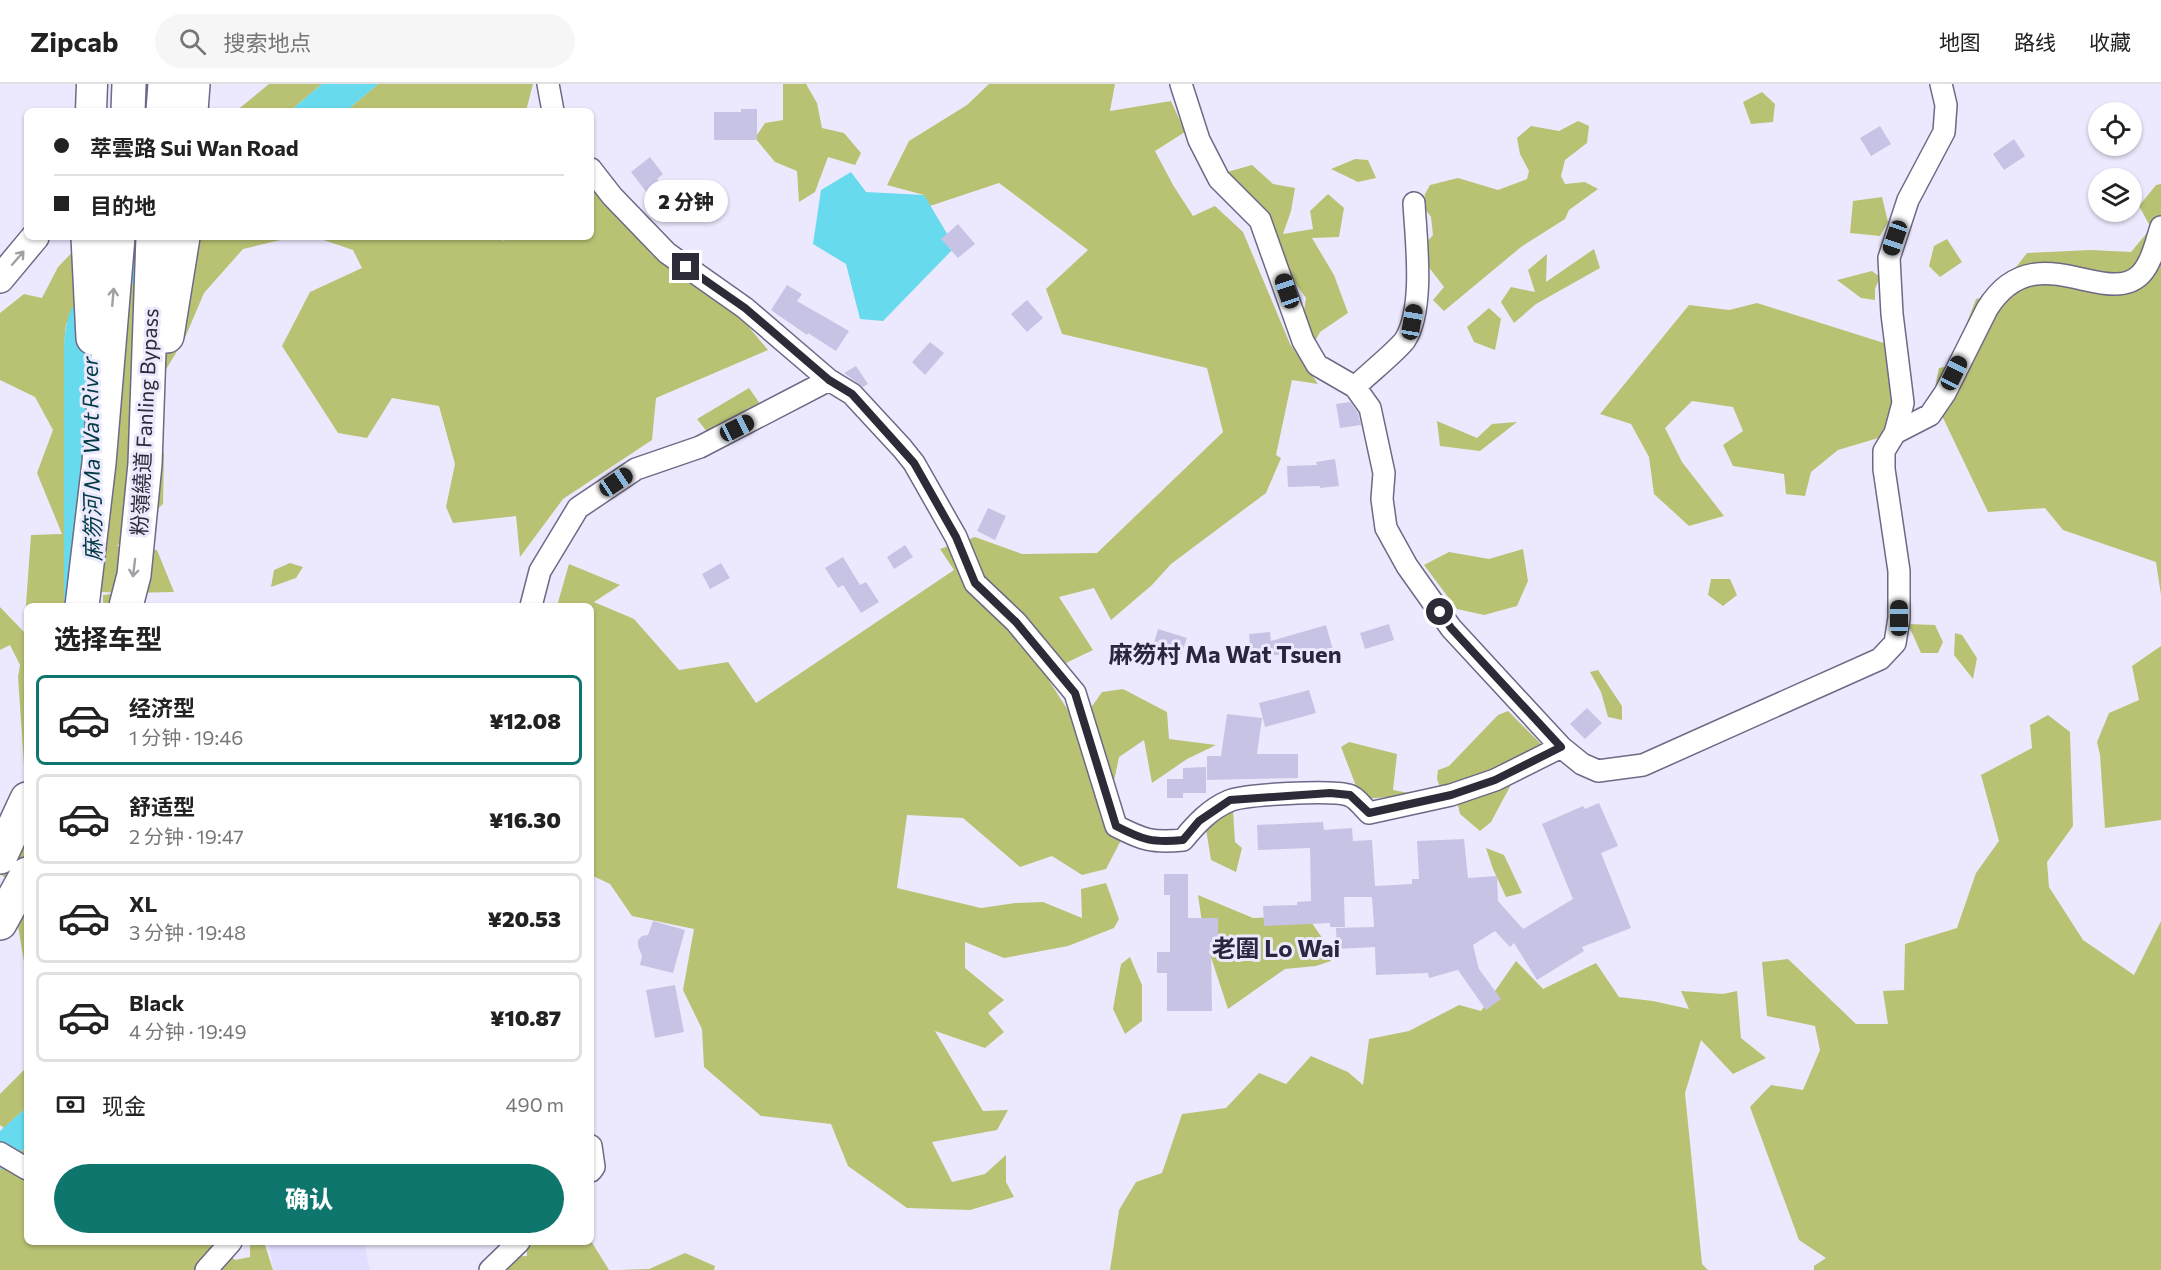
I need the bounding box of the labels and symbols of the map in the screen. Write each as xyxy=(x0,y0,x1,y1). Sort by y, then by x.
callout: 2 分钟 xyxy=(644,180,728,222)
car xyxy=(1881,218,1909,258)
one-way arrow xyxy=(11,251,25,266)
route end xyxy=(672,253,699,280)
car xyxy=(1273,271,1301,311)
one-way arrow xyxy=(108,288,119,308)
car xyxy=(1400,303,1424,341)
street label: 粉嶺繞道 Fanling Bypass xyxy=(126,308,162,536)
car xyxy=(1938,353,1970,393)
water label: 麻笏河 Ma Wat River xyxy=(76,355,106,562)
car xyxy=(717,412,757,444)
car xyxy=(596,464,636,500)
one-way arrow xyxy=(129,557,140,577)
route start xyxy=(1426,598,1453,625)
car xyxy=(1890,600,1908,636)
district label: 麻笏村 Ma Wat Tsuen xyxy=(1108,639,1342,668)
district label: 老圍 Lo Wai xyxy=(1212,933,1340,962)

